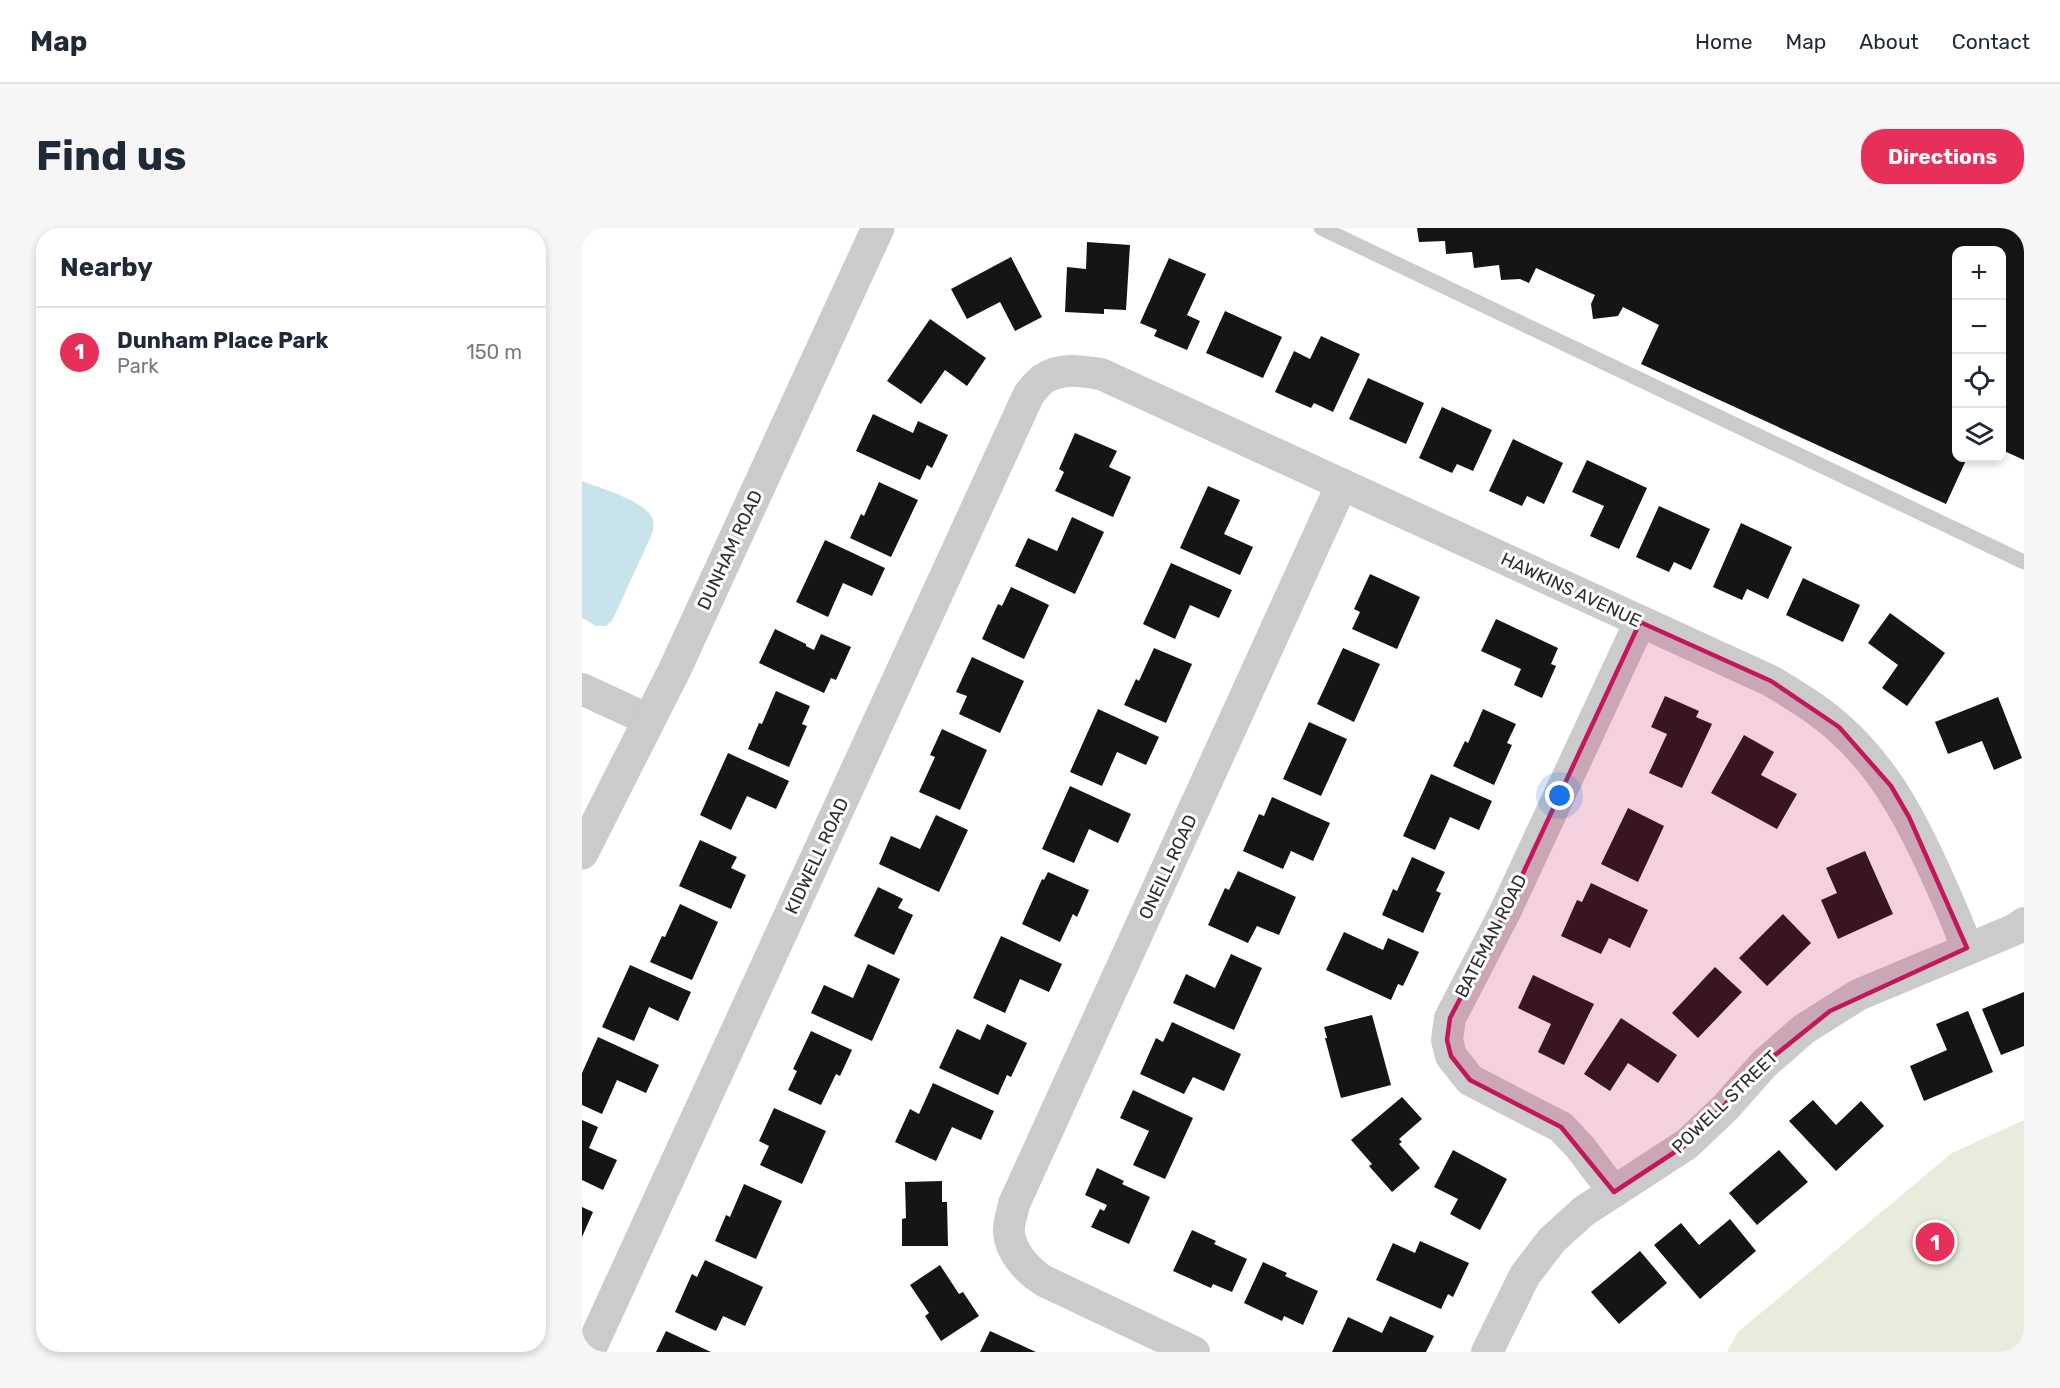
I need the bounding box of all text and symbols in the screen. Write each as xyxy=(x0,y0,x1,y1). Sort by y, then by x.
text: Map xyxy=(30,25,87,58)
text: Home xyxy=(1695,29,1752,54)
text: Map xyxy=(1785,29,1826,54)
text: About xyxy=(1859,29,1919,54)
text: Contact xyxy=(1952,29,2030,54)
button: Directions xyxy=(1861,129,2024,184)
text: Find us xyxy=(36,131,187,181)
map controls xyxy=(1952,246,2006,462)
button: + xyxy=(1952,246,2006,300)
text: Nearby xyxy=(60,252,153,283)
button: − xyxy=(1952,300,2006,354)
text: Dunham Place Park xyxy=(117,327,328,354)
text: 1 xyxy=(75,340,84,364)
text: 150 m xyxy=(466,340,522,364)
text: Park xyxy=(117,354,159,378)
button: locate xyxy=(1952,354,2006,408)
button: layers xyxy=(1952,408,2006,462)
street label: DUNHAM ROAD xyxy=(693,487,767,613)
street label: HAWKINS AVENUE xyxy=(1497,548,1645,632)
your location xyxy=(1545,781,1574,810)
street label: KIDWELL ROAD xyxy=(780,794,854,918)
street label: ONEILL ROAD xyxy=(1134,811,1202,923)
street label: BATEMAN ROAD xyxy=(1450,871,1532,1001)
street label: POWELL STREET xyxy=(1667,1046,1783,1158)
pin: 1 xyxy=(1916,1220,1954,1264)

